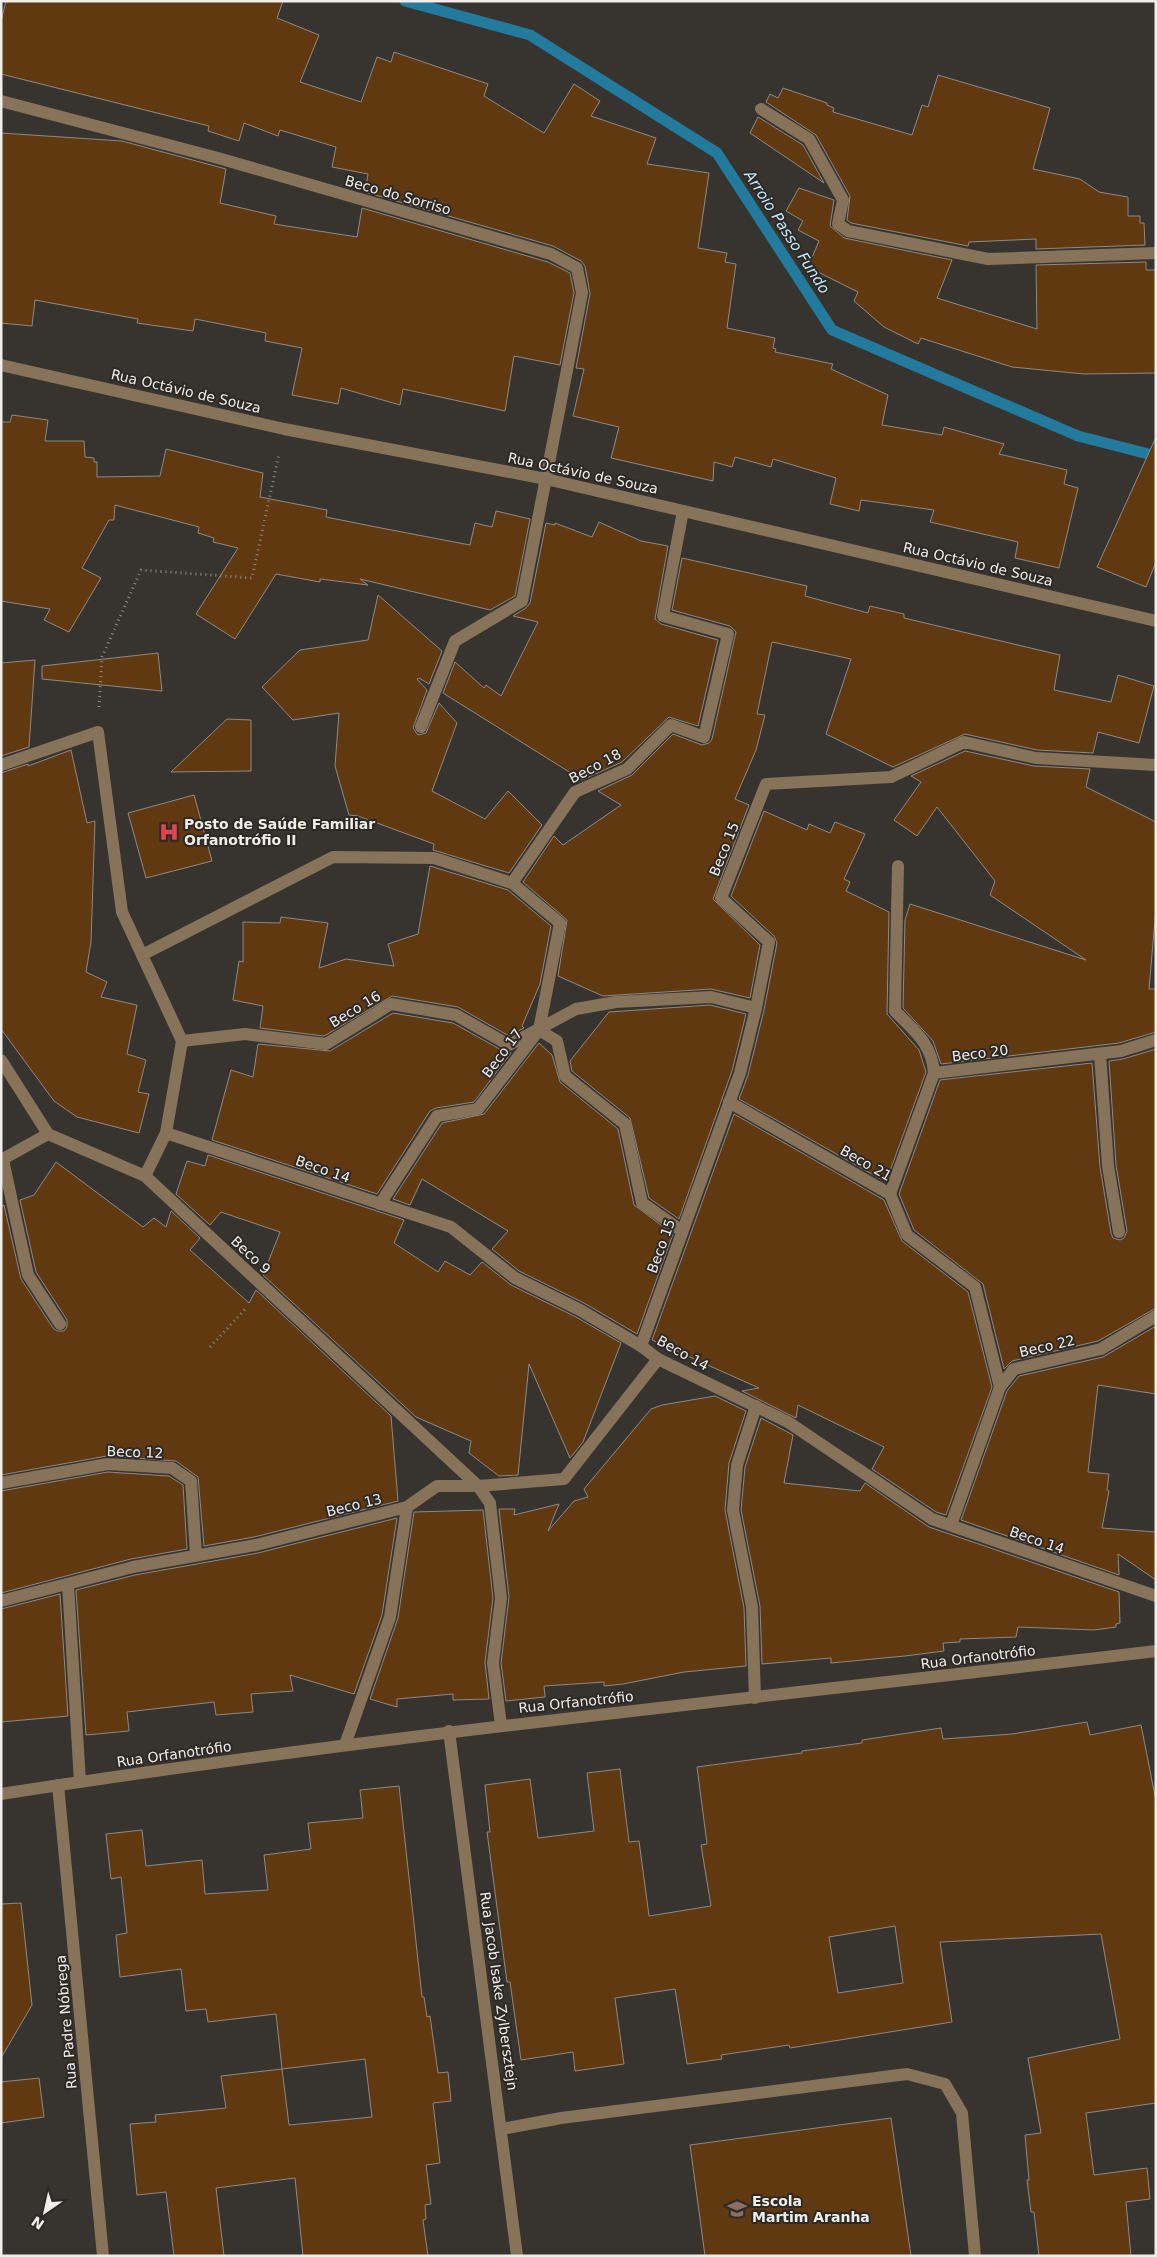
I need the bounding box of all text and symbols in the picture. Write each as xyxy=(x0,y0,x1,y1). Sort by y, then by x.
water label: Arroio Passo Fundo xyxy=(740,166,834,297)
street label: Beco do Sorriso xyxy=(343,172,453,218)
street label: Rua Octávio de Souza xyxy=(110,366,262,416)
street label: Rua Octávio de Souza xyxy=(506,449,660,497)
street label: Rua Octávio de Souza xyxy=(902,539,1054,589)
street label: Beco 18 xyxy=(566,746,624,786)
place label: Posto de Saúde Familiar Orfanotrófio II xyxy=(184,816,375,848)
street label: Beco 15 xyxy=(706,820,742,878)
hospital icon: Posto de Saúde Familiar Orfanotrófio II xyxy=(158,821,180,843)
street label: Beco 16 xyxy=(327,987,384,1030)
street label: Beco 17 xyxy=(479,1026,525,1080)
street label: Beco 20 xyxy=(951,1042,1009,1064)
street label: Beco 21 xyxy=(837,1142,895,1184)
street label: Beco 14 xyxy=(294,1152,353,1186)
street label: Beco 15 xyxy=(644,1217,678,1275)
street label: Beco 9 xyxy=(228,1233,274,1277)
street label: Beco 14 xyxy=(654,1332,712,1374)
street label: Beco 22 xyxy=(1018,1332,1076,1360)
street label: Beco 12 xyxy=(106,1443,164,1461)
street label: Beco 13 xyxy=(325,1490,383,1520)
street label: Beco 14 xyxy=(1008,1523,1067,1557)
street label: Rua Orfanotrófio xyxy=(920,1642,1036,1672)
street label: Rua Orfanotrófio xyxy=(518,1688,634,1716)
street label: Rua Orfanotrófio xyxy=(116,1738,232,1770)
street label: Rua Jacob Isake Zylbersztejn xyxy=(477,1891,521,2091)
street label: Rua Padre Nóbrega xyxy=(52,1954,80,2090)
north arrow xyxy=(20,2187,70,2237)
place label: Escola Martim Aranha xyxy=(752,2193,870,2225)
school or university icon: Escola Martim Aranha xyxy=(726,2198,748,2220)
text: N xyxy=(28,2213,47,2233)

